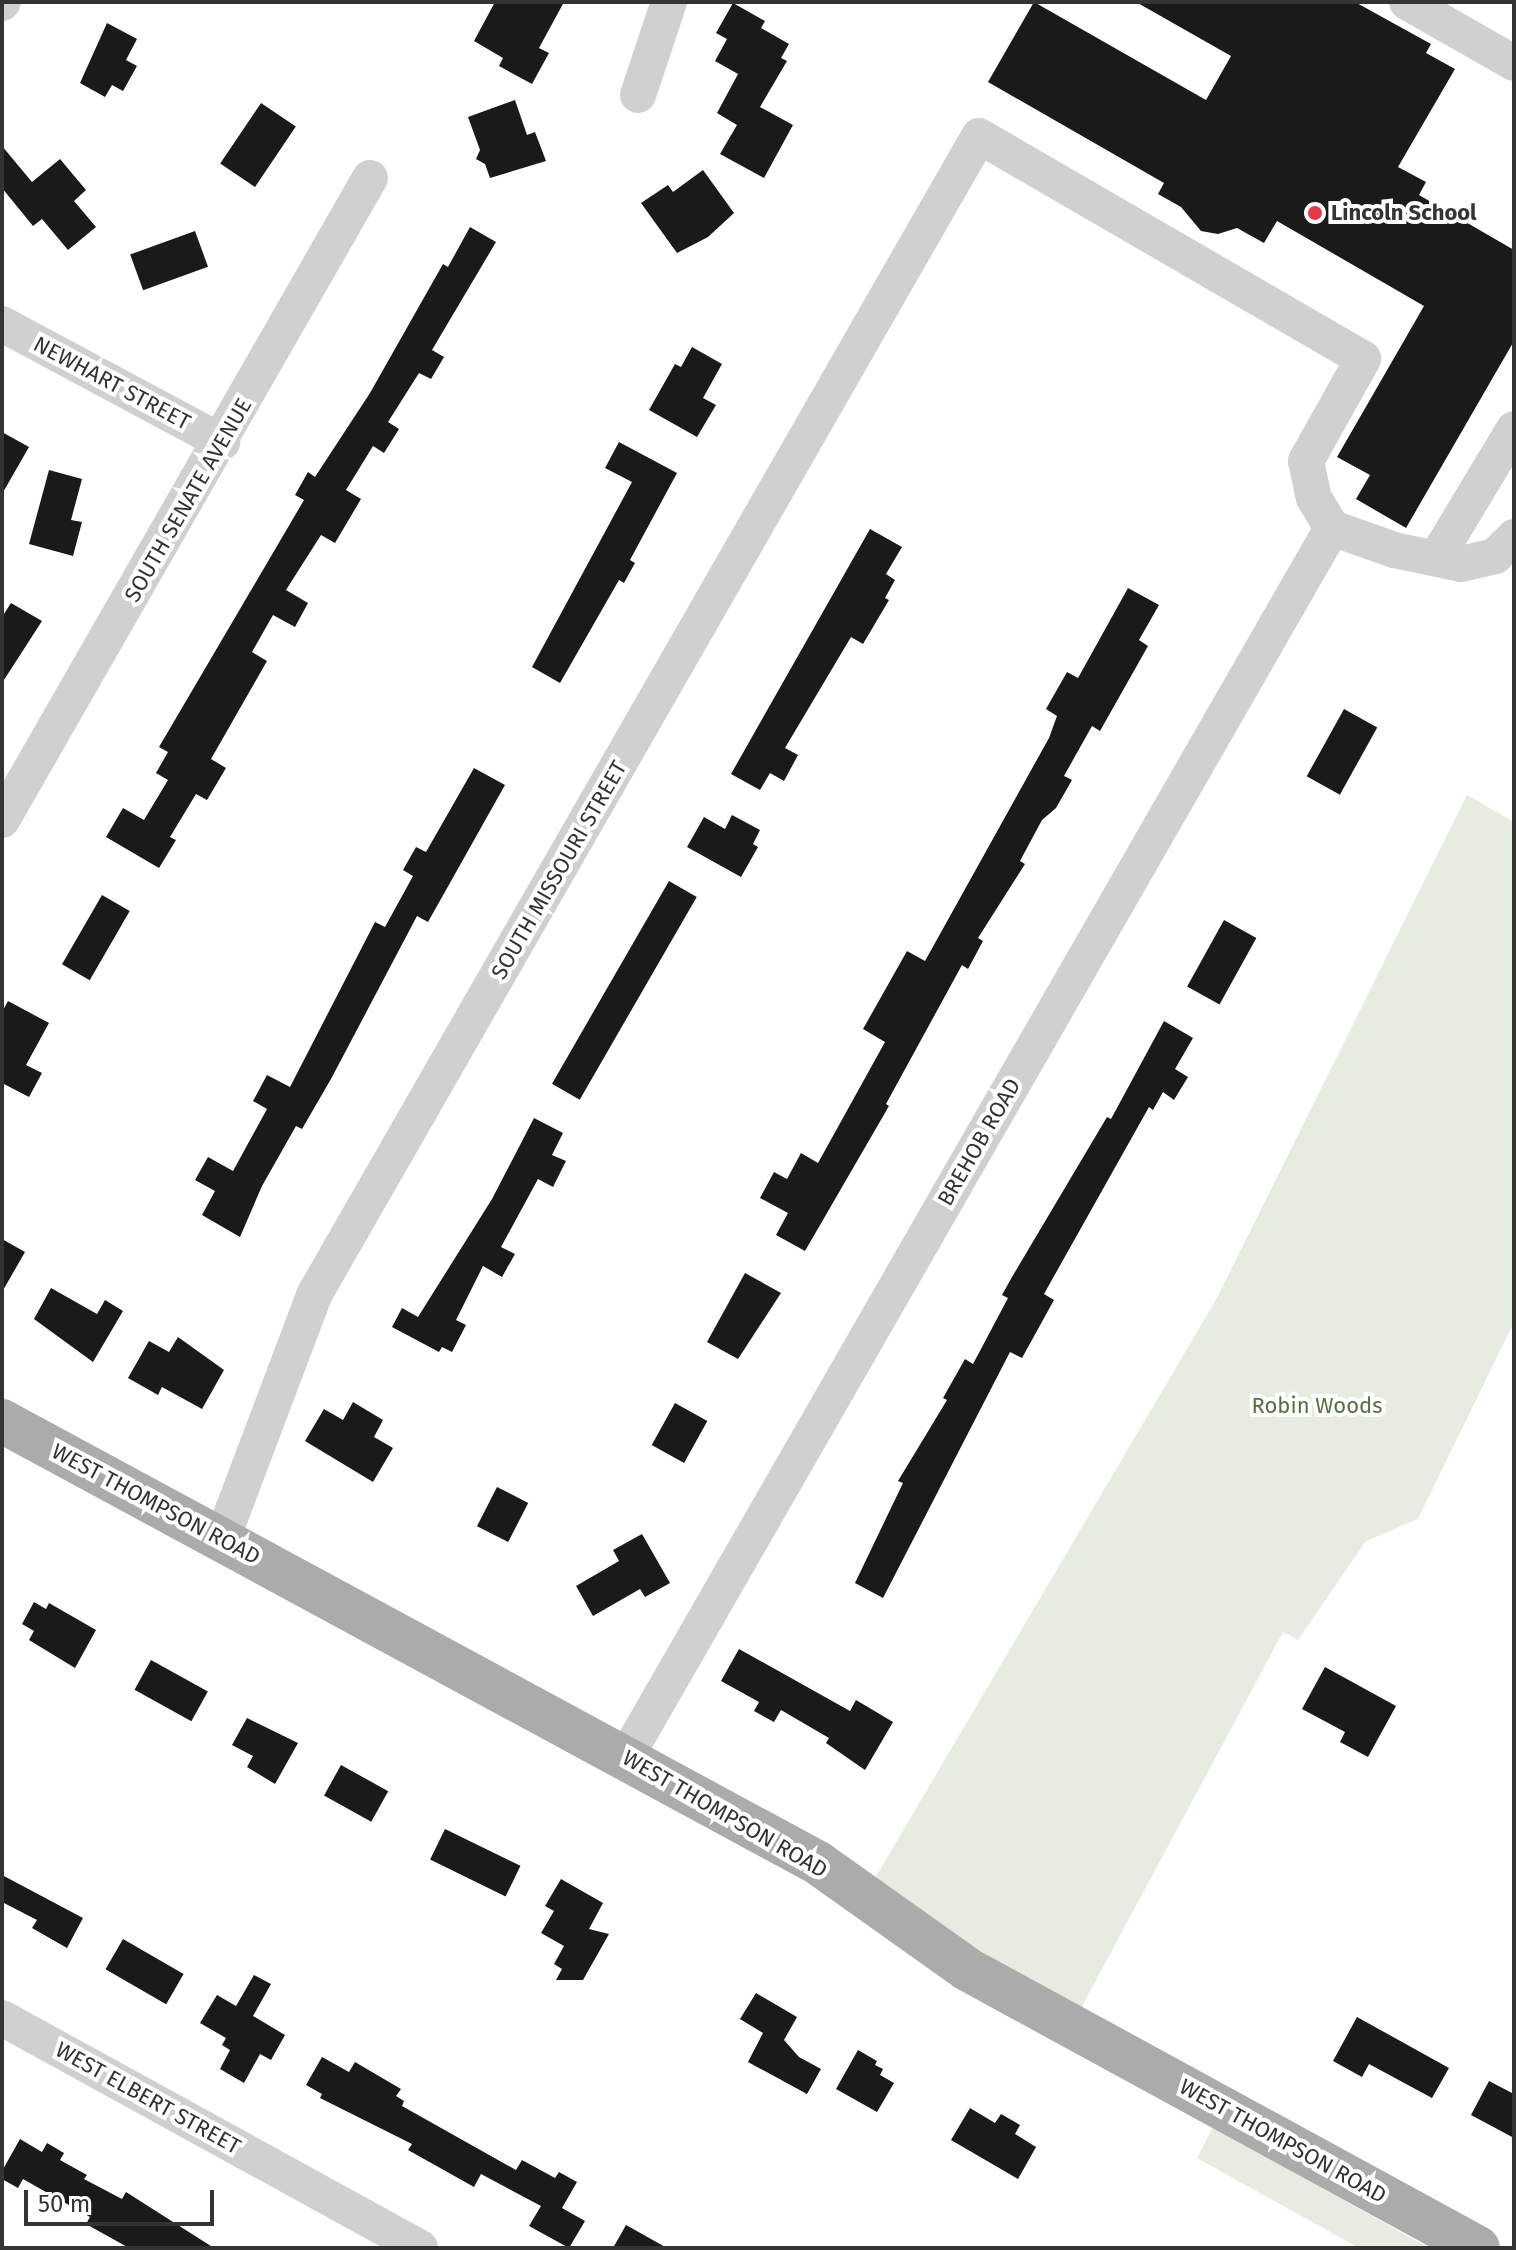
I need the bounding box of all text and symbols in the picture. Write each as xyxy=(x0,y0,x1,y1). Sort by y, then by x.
place label: Lincoln School xyxy=(1331,200,1477,226)
marker: Lincoln School xyxy=(1306,204,1324,222)
street label: NEWHART STREET xyxy=(29,331,195,435)
street label: SOUTH SENATE AVENUE xyxy=(119,393,257,607)
street label: SOUTH MISSOURI STREET xyxy=(486,756,632,984)
street label: BREHOB ROAD xyxy=(932,1074,1026,1210)
park label: Robin Woods xyxy=(1252,1393,1382,1419)
street label: WEST THOMPSON ROAD xyxy=(47,1438,265,1570)
street label: WEST THOMPSON ROAD xyxy=(618,1745,832,1883)
street label: WEST ELBERT STREET xyxy=(51,2036,245,2160)
street label: WEST THOMPSON ROAD xyxy=(1175,2073,1391,2209)
scale bar xyxy=(28,2174,218,2224)
text: 50 m xyxy=(38,2190,90,2218)

